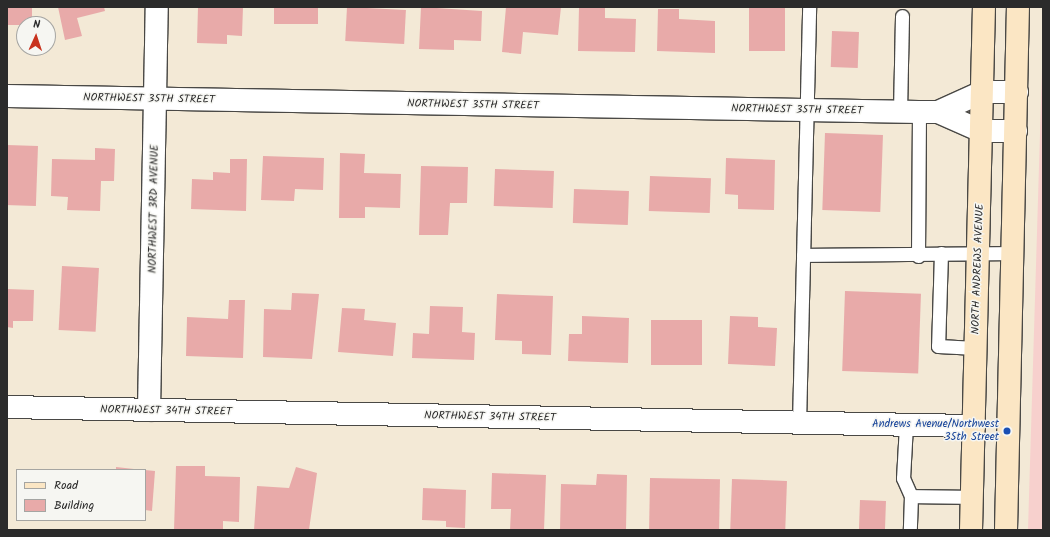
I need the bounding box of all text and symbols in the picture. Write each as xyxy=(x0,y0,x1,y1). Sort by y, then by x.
north arrow xyxy=(16,16,56,56)
text: N xyxy=(33,16,41,34)
street label: NORTHWEST 35TH STREET xyxy=(83,91,215,107)
street label: NORTHWEST 35TH STREET xyxy=(407,97,539,113)
street label: NORTHWEST 35TH STREET xyxy=(731,102,863,118)
street label: NORTHWEST 3RD AVENUE xyxy=(146,145,162,273)
street label: NORTH ANDREWS AVENUE xyxy=(969,203,987,335)
street label: NORTHWEST 34TH STREET xyxy=(100,403,232,419)
street label: NORTHWEST 34TH STREET xyxy=(424,409,556,425)
place label: Andrews Avenue/Northwest 35th Street xyxy=(872,418,999,444)
marker: Andrews Avenue/Northwest 35th Street xyxy=(1002,426,1012,436)
legend xyxy=(16,469,146,521)
text: Road xyxy=(54,476,78,495)
text: Building xyxy=(54,496,94,515)

